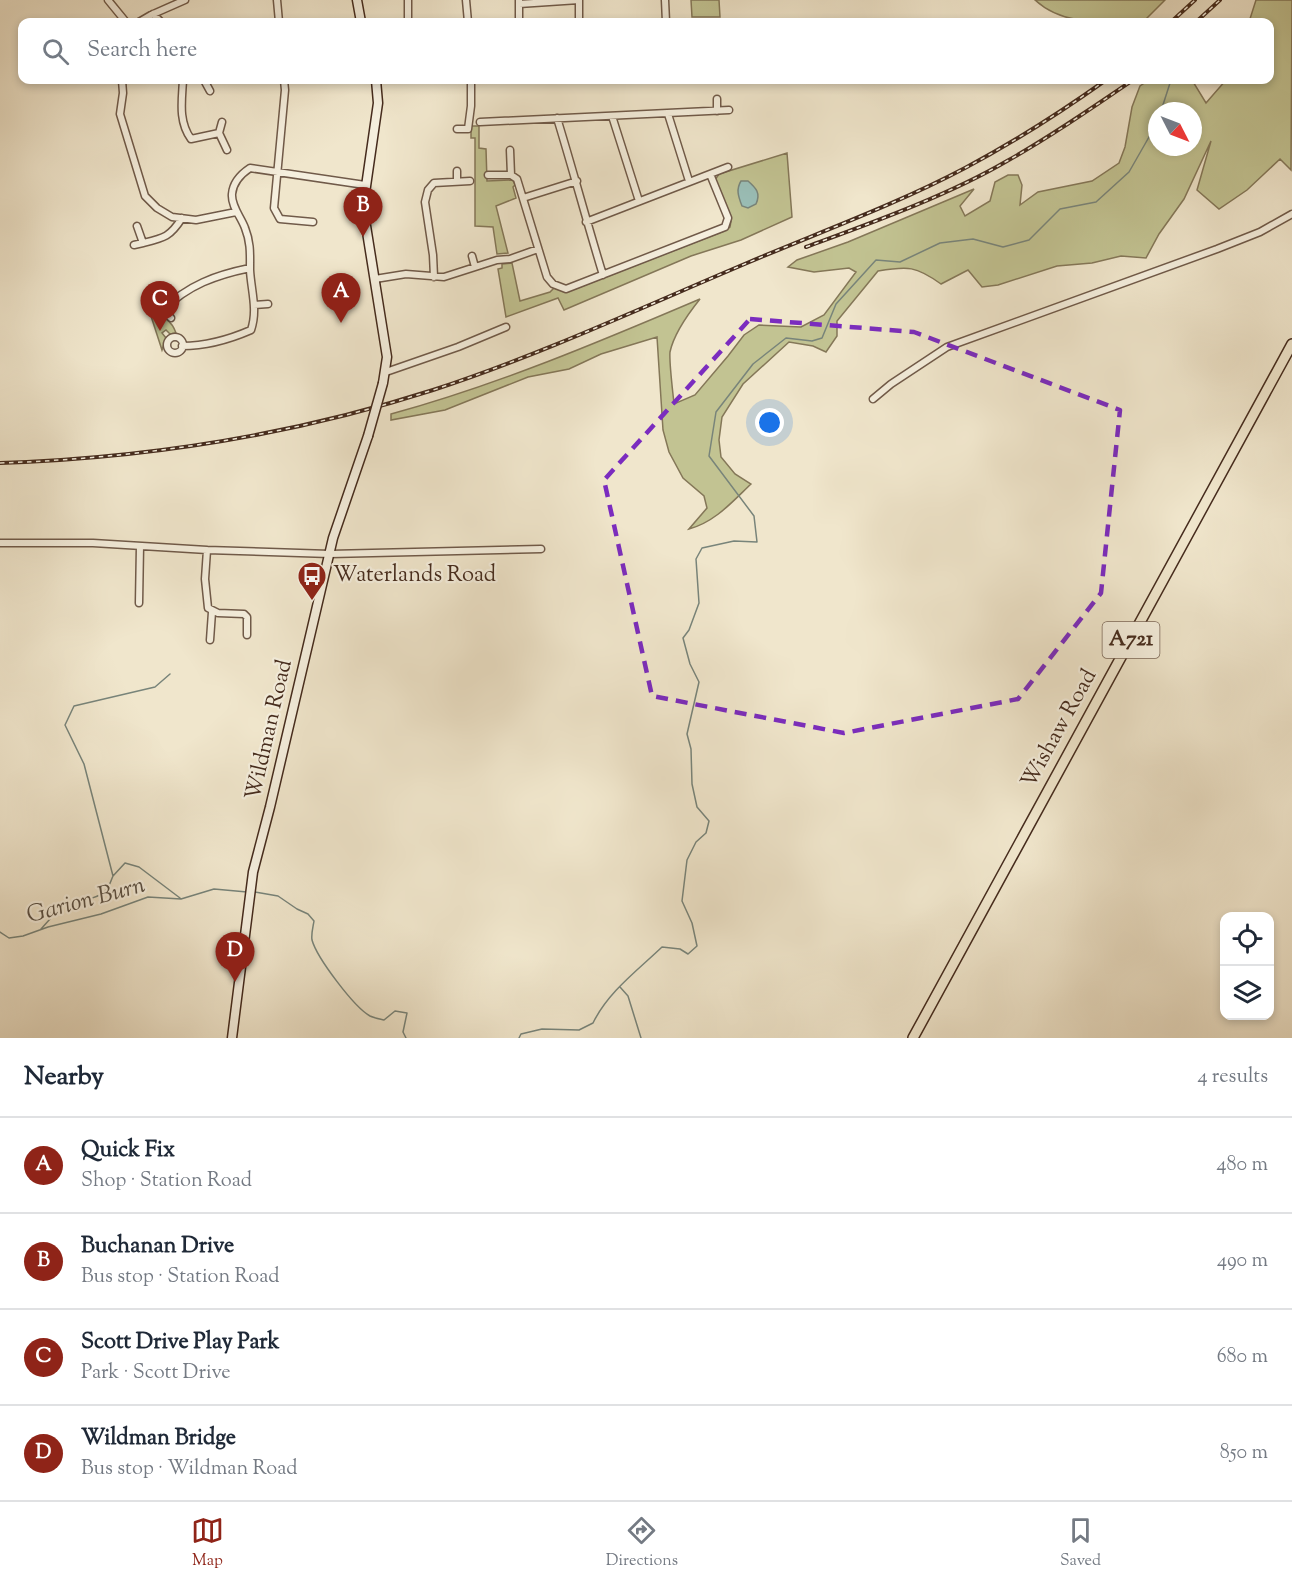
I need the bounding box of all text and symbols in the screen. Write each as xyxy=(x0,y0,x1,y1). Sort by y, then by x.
search box xyxy=(18,18,1274,84)
icon: search xyxy=(39,35,72,68)
text: Search here xyxy=(87,35,197,67)
north arrow xyxy=(1148,102,1202,156)
pin: B xyxy=(344,188,382,237)
pin: A xyxy=(322,274,360,323)
pin: C xyxy=(140,282,180,331)
your location xyxy=(755,408,784,437)
bus stop icon: Waterlands Road xyxy=(296,560,328,602)
place label: Waterlands Road xyxy=(333,560,496,592)
road number: A721 xyxy=(1102,622,1160,658)
street label: Wildman Road xyxy=(238,657,302,803)
street label: Wishaw Road xyxy=(1014,664,1106,794)
water label: Garion Burn xyxy=(23,869,149,933)
map controls xyxy=(1220,912,1274,1020)
button: locate xyxy=(1220,912,1274,966)
pin: D xyxy=(216,932,254,982)
button: layers xyxy=(1220,966,1274,1020)
text: Nearby xyxy=(24,1059,104,1096)
text: 4 results xyxy=(1197,1063,1268,1092)
text: Quick Fix xyxy=(81,1135,175,1167)
text: A xyxy=(35,1151,52,1180)
text: 480 m xyxy=(1217,1151,1268,1180)
text: Shop · Station Road xyxy=(81,1167,252,1196)
text: Buchanan Drive xyxy=(81,1231,234,1263)
text: B xyxy=(37,1247,50,1276)
text: 490 m xyxy=(1217,1247,1268,1276)
text: Bus stop · Station Road xyxy=(81,1263,280,1292)
text: Scott Drive Play Park xyxy=(81,1327,279,1359)
text: C xyxy=(35,1343,52,1372)
text: 680 m xyxy=(1217,1343,1268,1372)
text: Park · Scott Drive xyxy=(81,1359,231,1388)
text: Wildman Bridge xyxy=(81,1423,236,1455)
text: D xyxy=(36,1439,51,1468)
text: 850 m xyxy=(1220,1439,1268,1468)
text: Bus stop · Wildman Road xyxy=(81,1455,298,1484)
tab: Map xyxy=(191,1514,224,1573)
tab: Directions xyxy=(606,1514,678,1573)
tab: Saved xyxy=(1060,1514,1101,1573)

